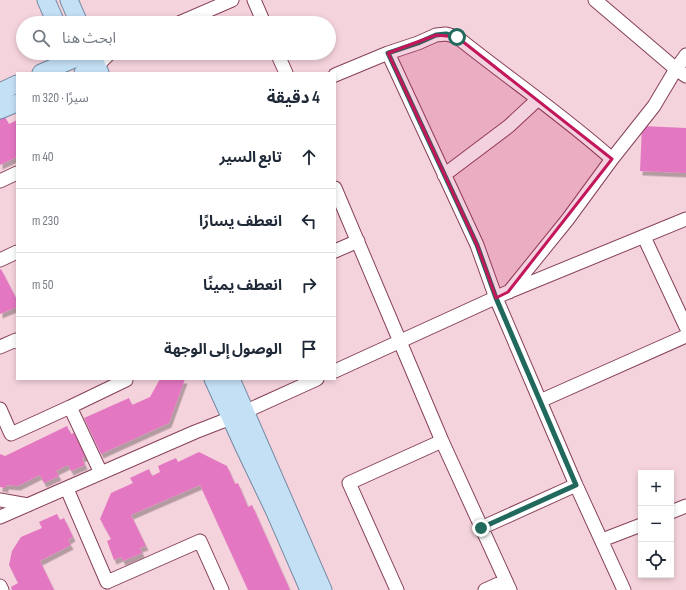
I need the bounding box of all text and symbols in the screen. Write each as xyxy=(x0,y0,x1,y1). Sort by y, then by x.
search box xyxy=(16,16,336,60)
icon: search xyxy=(30,27,52,49)
route start xyxy=(448,28,466,46)
text: ابحث هنا xyxy=(62,29,116,48)
text: 4 دقيقة xyxy=(267,88,320,108)
text: سيرًا · 320 m xyxy=(32,90,89,106)
icon: ahead xyxy=(298,146,320,168)
text: تابع السير xyxy=(219,148,282,167)
text: 40 m xyxy=(32,149,54,165)
icon: left xyxy=(298,210,320,232)
text: انعطف يسارًا xyxy=(199,212,282,231)
text: 230 m xyxy=(32,213,59,229)
icon: right xyxy=(298,274,320,296)
text: انعطف يمينًا xyxy=(203,276,282,295)
text: 50 m xyxy=(32,277,53,293)
icon: arrive xyxy=(298,338,320,360)
text: الوصول إلى الوجهة xyxy=(164,340,282,359)
map controls xyxy=(638,470,674,578)
button: + xyxy=(638,470,674,506)
button: − xyxy=(638,506,674,542)
route end xyxy=(472,519,490,537)
button: locate xyxy=(638,542,674,578)

